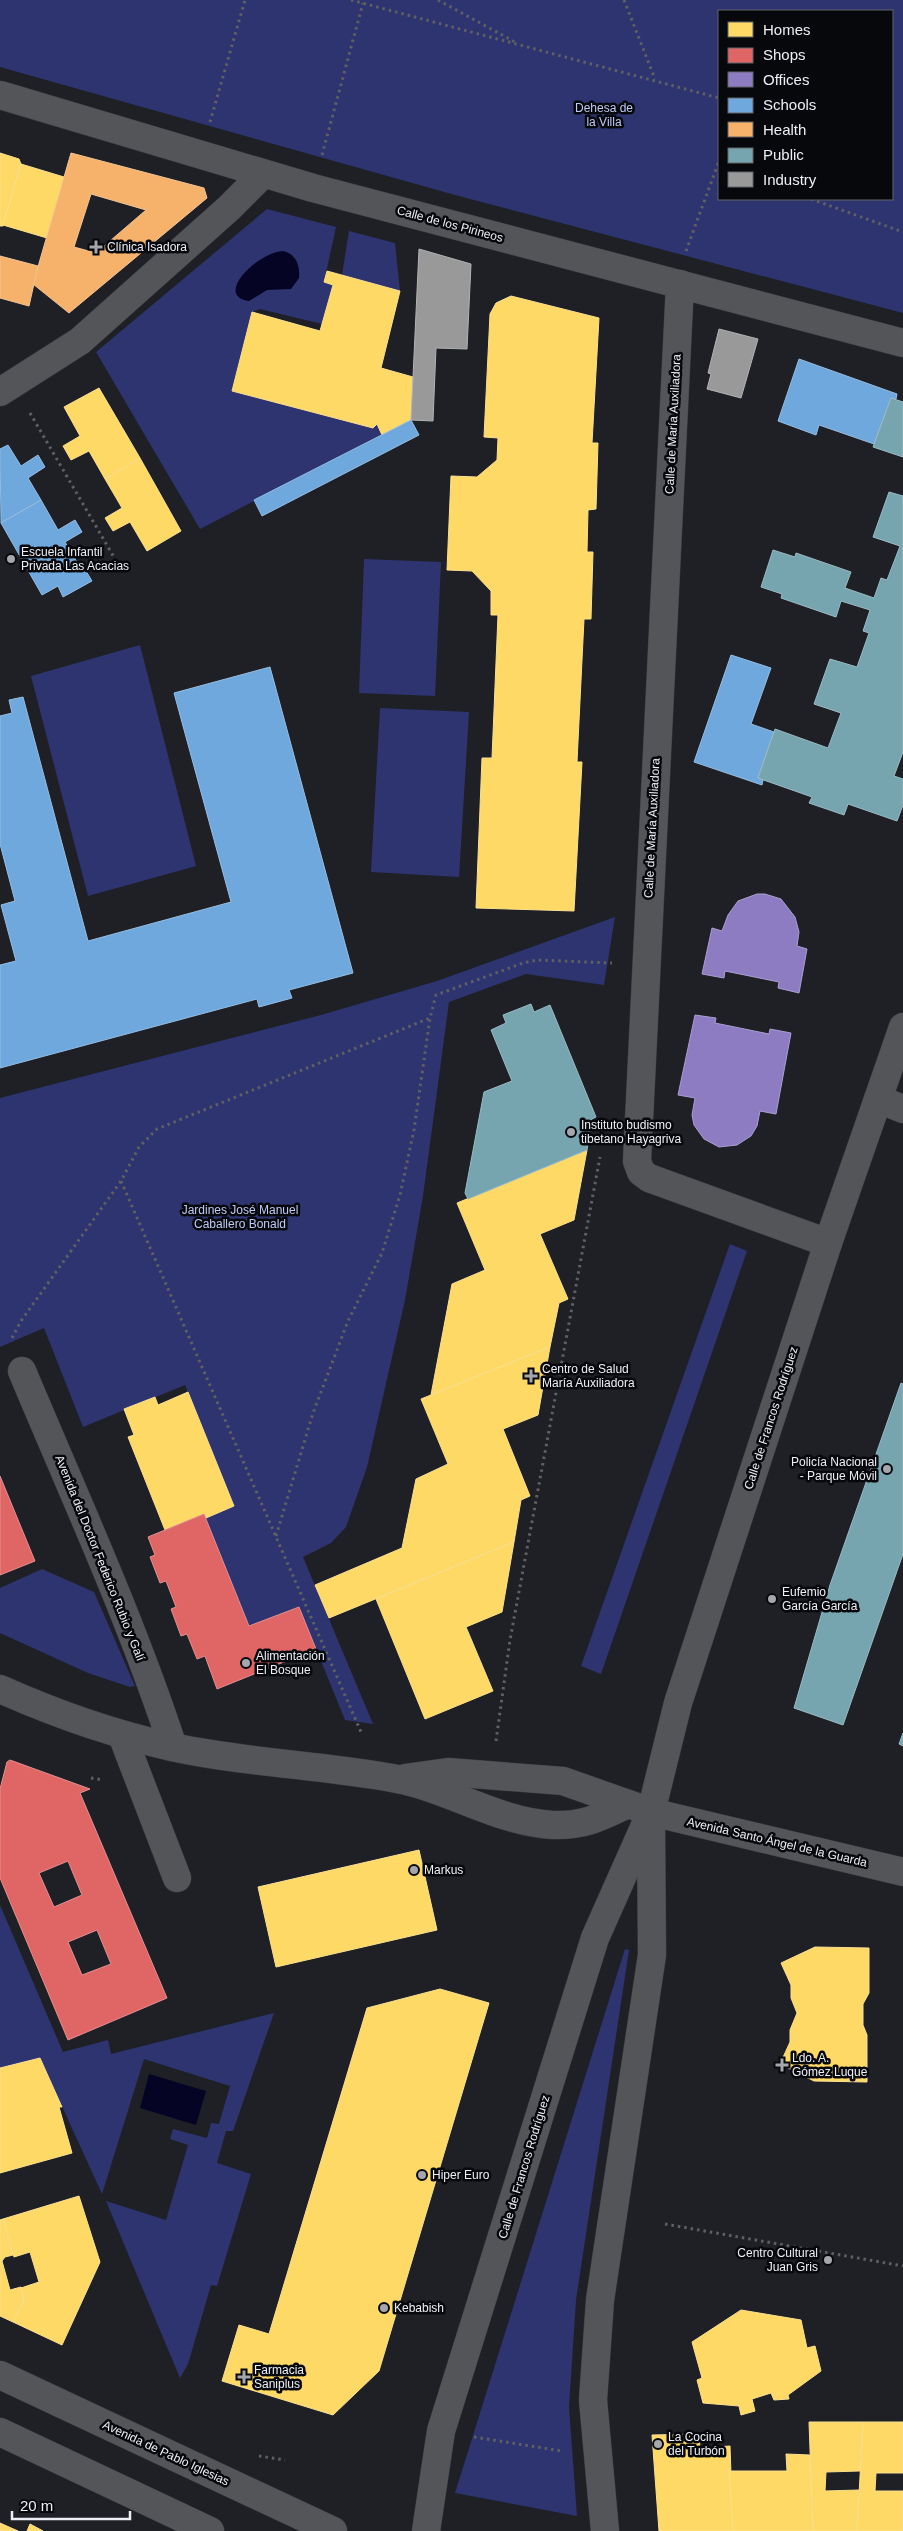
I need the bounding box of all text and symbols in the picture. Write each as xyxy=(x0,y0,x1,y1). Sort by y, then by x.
legend xyxy=(718,10,893,200)
text: Homes xyxy=(763,21,811,38)
text: Shops xyxy=(763,46,806,63)
text: Offices xyxy=(763,71,809,88)
text: Schools xyxy=(763,96,816,113)
park label: Dehesa de la Villa xyxy=(575,101,633,129)
text: Health xyxy=(763,121,806,138)
text: Public xyxy=(763,146,804,163)
text: Industry xyxy=(763,171,817,188)
street label: Calle de los Pirineos xyxy=(395,203,505,245)
marker: Clínica Isadora xyxy=(89,240,103,254)
place label: Clínica Isadora xyxy=(107,240,187,254)
street label: Calle de María Auxiliadora xyxy=(662,353,684,494)
place label: Escuela Infantil Privada Las Acacias xyxy=(21,545,129,573)
marker: Escuela Infantil Privada Las Acacias xyxy=(5,553,17,565)
street label: Calle de María Auxiliadora xyxy=(641,757,663,898)
place label: Instituto budismo tibetano Hayagriva xyxy=(581,1118,681,1146)
marker: Instituto budismo tibetano Hayagriva xyxy=(565,1126,577,1138)
park label: Jardines José Manuel Caballero Bonald xyxy=(182,1203,298,1231)
street label: Calle de Francos Rodríguez xyxy=(741,1345,801,1491)
place label: Centro de Salud María Auxiliadora xyxy=(542,1362,635,1390)
marker: Centro de Salud María Auxiliadora xyxy=(524,1369,538,1383)
street label: Avenida del Doctor Federico Rubio y Galí xyxy=(52,1453,148,1663)
place label: Policía Nacional - Parque Móvil xyxy=(791,1455,877,1483)
marker: Policía Nacional - Parque Móvil xyxy=(881,1463,893,1475)
place label: Eufemio García García xyxy=(782,1585,858,1613)
marker: Eufemio García García xyxy=(766,1593,778,1605)
place label: Alimentación El Bosque xyxy=(256,1649,325,1677)
marker: Alimentación El Bosque xyxy=(240,1657,252,1669)
street label: Avenida Santo Ángel de la Guarda xyxy=(685,1813,869,1870)
place label: Markus xyxy=(424,1863,463,1877)
marker: Markus xyxy=(408,1864,420,1876)
place label: Ldo. A. Gómez Luque xyxy=(792,2051,868,2079)
marker: Ldo. A. Gómez Luque xyxy=(776,2059,788,2071)
street label: Calle de Francos Rodríguez xyxy=(495,2094,553,2240)
place label: Hiper Euro xyxy=(432,2168,490,2182)
marker: Hiper Euro xyxy=(416,2169,428,2181)
place label: Centro Cultural Juan Gris xyxy=(737,2246,818,2274)
marker: Centro Cultural Juan Gris xyxy=(822,2254,834,2266)
place label: Kebabish xyxy=(394,2301,444,2315)
marker: Kebabish xyxy=(378,2302,390,2314)
place label: Farmacia Saniplus xyxy=(254,2363,304,2391)
marker: Farmacia Saniplus xyxy=(238,2371,250,2383)
street label: Avenida de Pablo Iglesias xyxy=(101,2418,231,2488)
place label: La Cocina del Turbón xyxy=(668,2430,725,2458)
marker: La Cocina del Turbón xyxy=(652,2438,664,2450)
scale bar xyxy=(12,2488,130,2520)
text: 20 m xyxy=(20,2497,53,2514)

